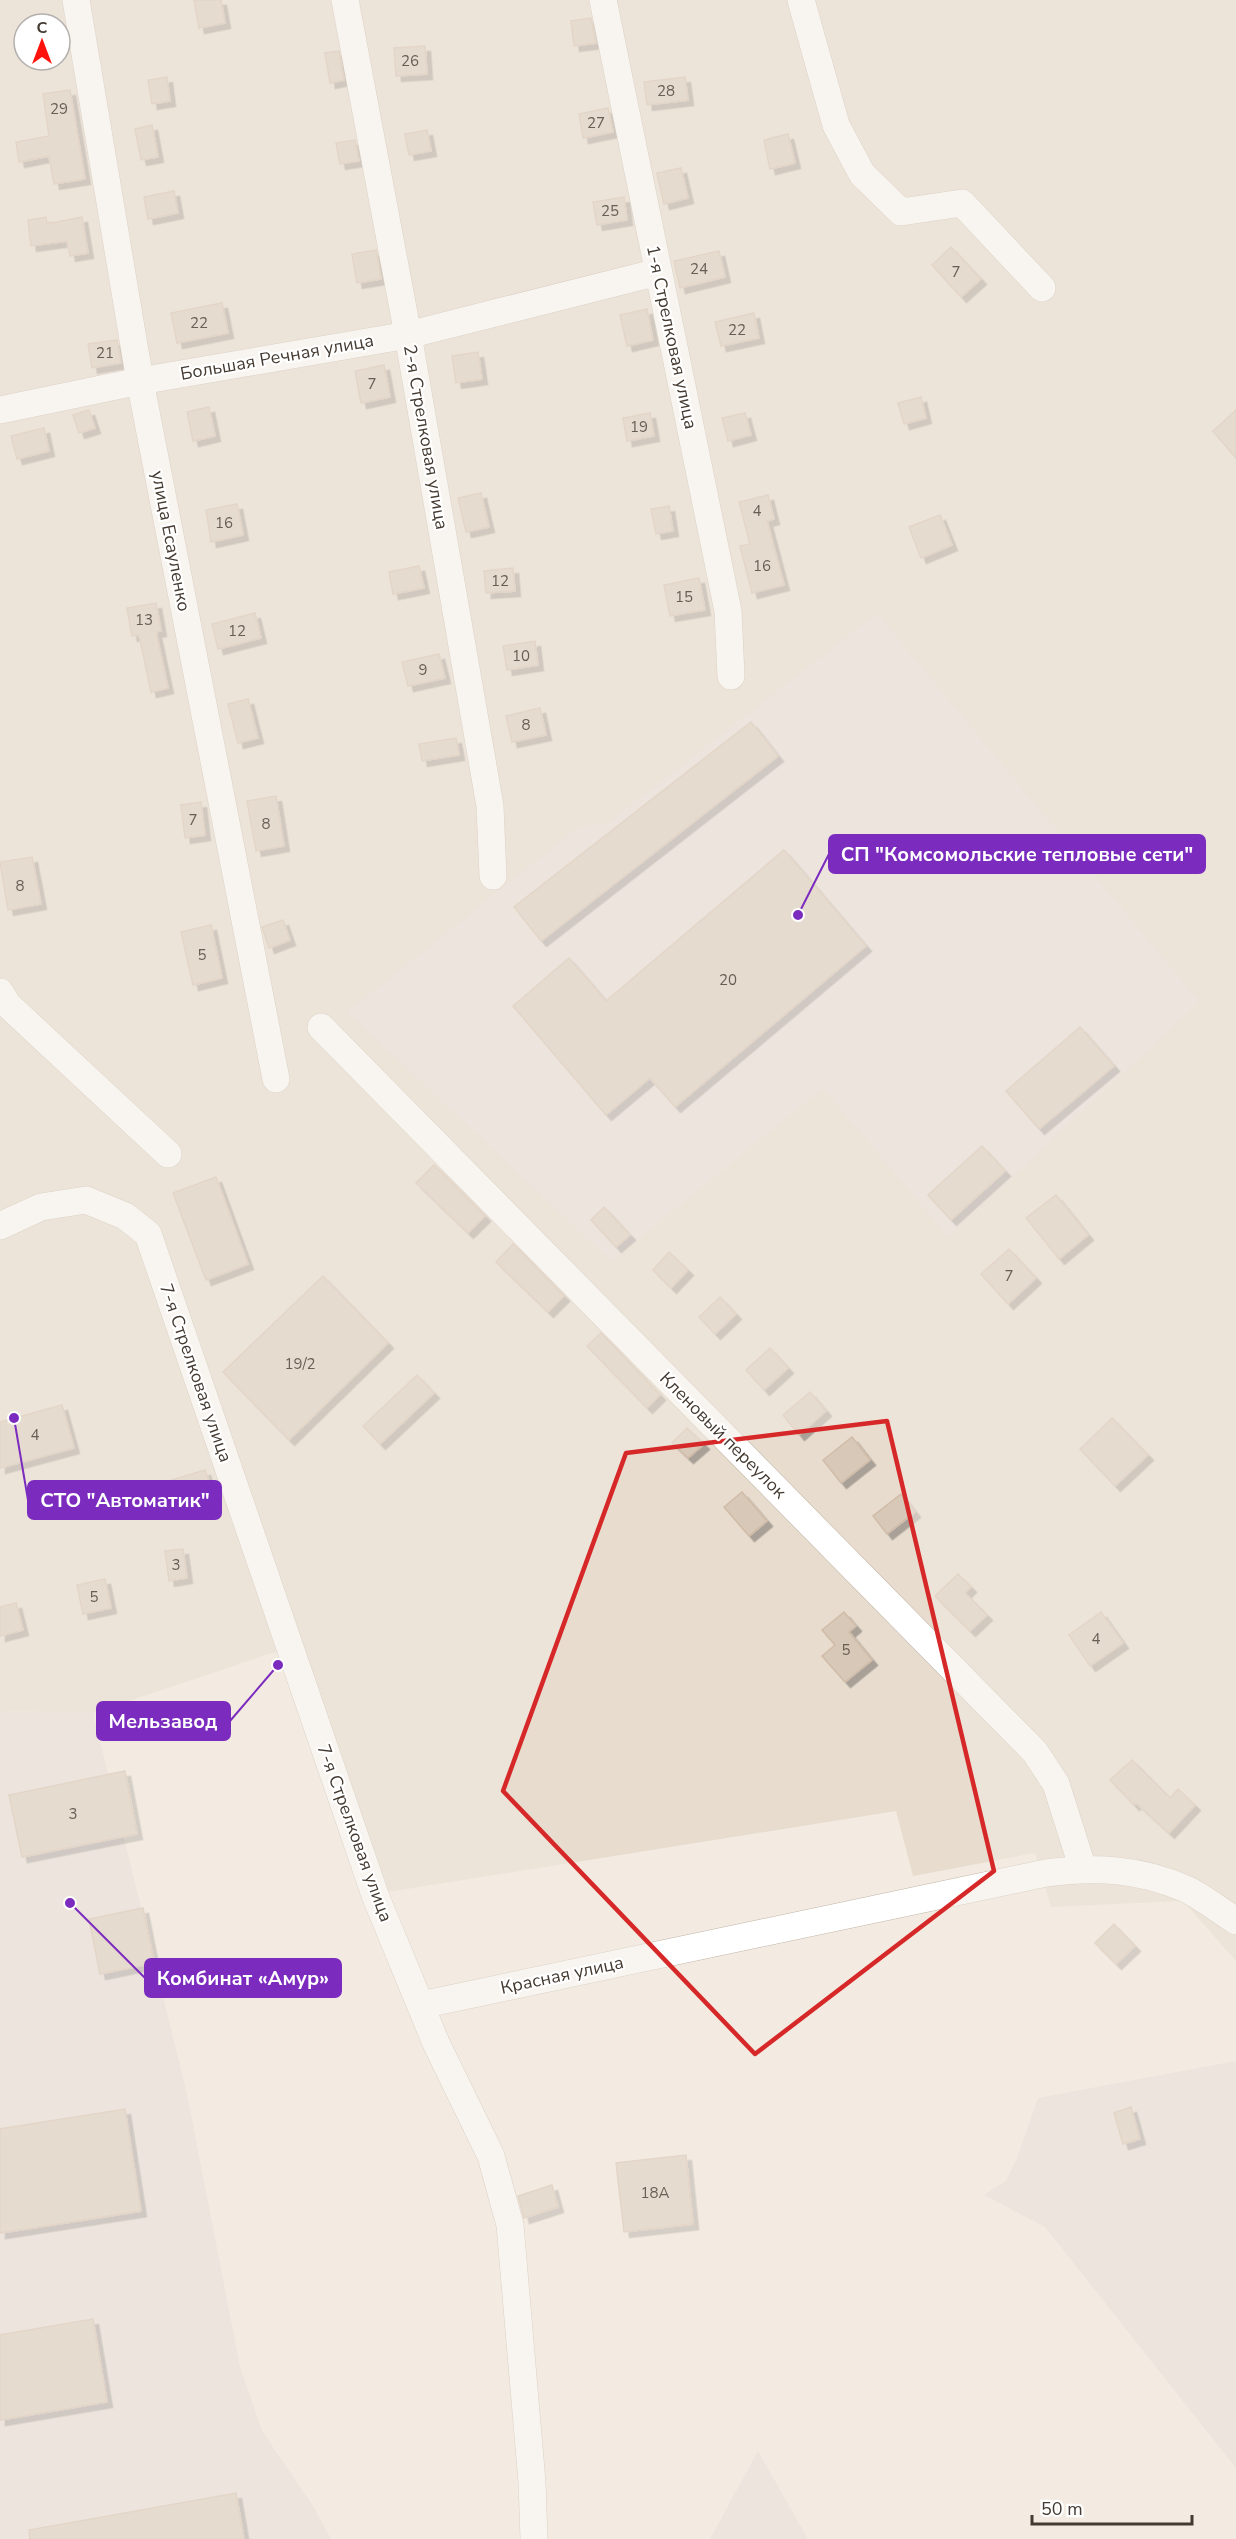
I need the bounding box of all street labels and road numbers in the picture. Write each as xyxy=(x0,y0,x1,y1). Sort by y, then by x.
street label: 1-я Стрелковая улица xyxy=(641,243,703,431)
street label: Большая Речная улица xyxy=(178,328,376,386)
street label: 2-я Стрелковая улица xyxy=(398,343,454,531)
street label: улица Есауленко xyxy=(146,469,196,613)
street label: 7-я Стрелковая улица xyxy=(154,1281,238,1465)
street label: Кленовый переулок xyxy=(654,1366,792,1504)
street label: 7-я Стрелковая улица xyxy=(312,1741,398,1925)
street label: Красная улица xyxy=(498,1950,626,2000)

